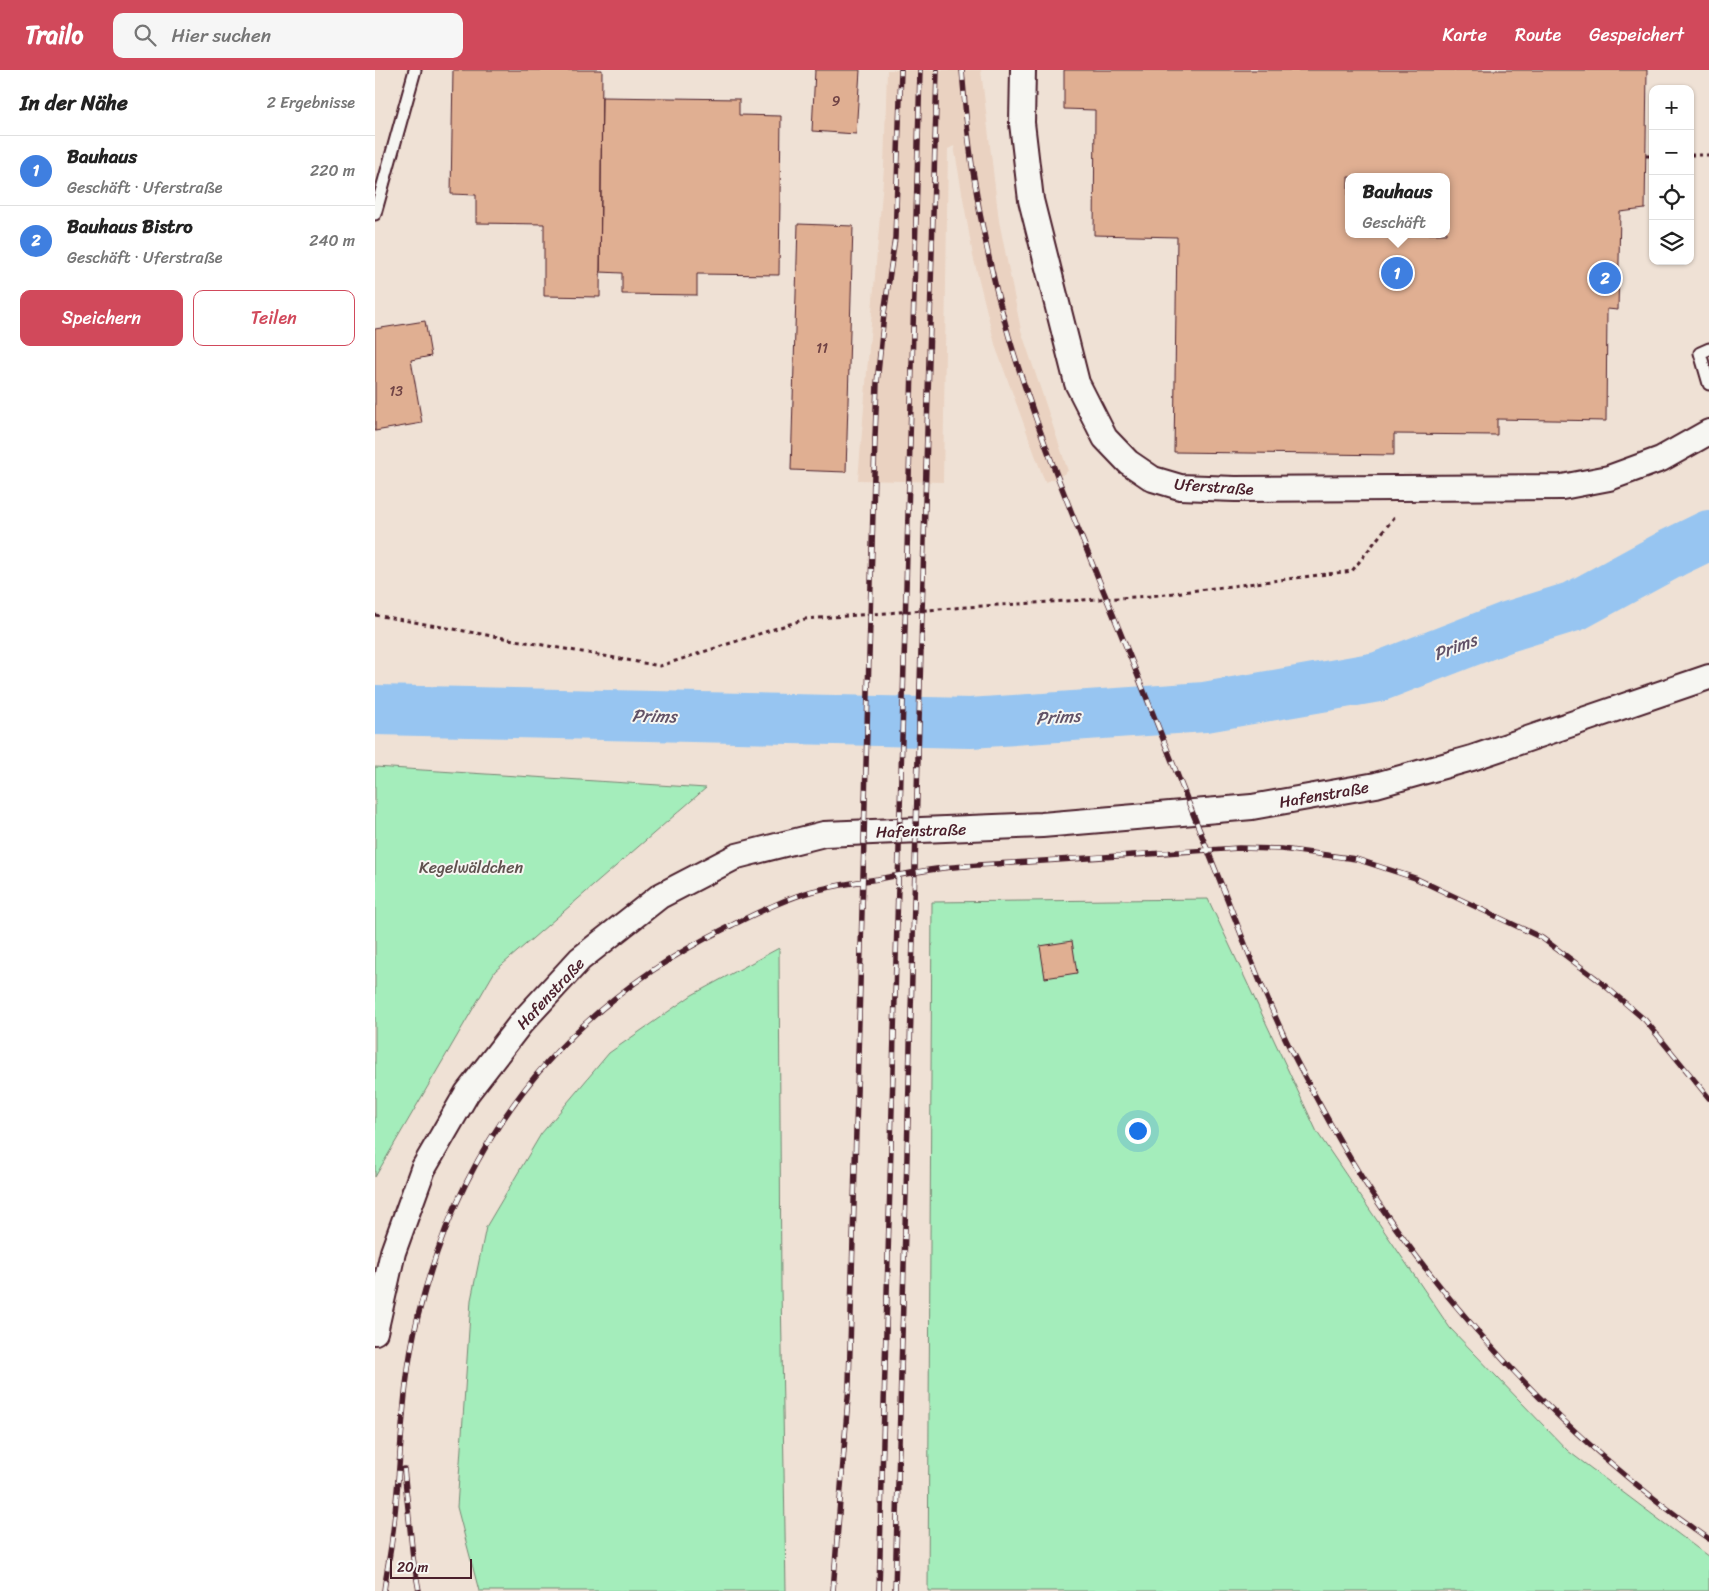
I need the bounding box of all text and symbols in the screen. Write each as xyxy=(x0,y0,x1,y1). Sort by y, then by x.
search box xyxy=(113,13,463,58)
text: Trailo xyxy=(25,14,83,56)
text: Hier suchen xyxy=(171,19,271,52)
text: Karte xyxy=(1442,19,1487,51)
text: Route xyxy=(1515,19,1561,51)
text: Gespeichert xyxy=(1589,19,1684,51)
icon: search xyxy=(131,21,159,49)
text: In der Nähe xyxy=(20,84,128,122)
map controls xyxy=(1649,85,1694,265)
button: + xyxy=(1649,85,1694,130)
text: 2 Ergebnisse xyxy=(267,88,355,117)
house number: 9 xyxy=(832,89,841,114)
button: − xyxy=(1649,130,1694,175)
text: Bauhaus xyxy=(67,140,137,173)
text: 1 xyxy=(33,156,39,185)
text: 220 m xyxy=(310,156,355,185)
text: Geschäft · Uferstraße xyxy=(67,173,222,202)
popup xyxy=(1345,173,1450,238)
text: Bauhaus xyxy=(1362,175,1433,208)
button: locate xyxy=(1649,175,1694,220)
text: Geschäft xyxy=(1362,208,1426,237)
text: Bauhaus Bistro xyxy=(67,210,193,243)
button: layers xyxy=(1649,220,1694,265)
text: 2 xyxy=(31,226,41,255)
text: 240 m xyxy=(309,226,355,255)
text: Geschäft · Uferstraße xyxy=(67,243,222,272)
pin: 1 xyxy=(1381,254,1413,292)
pin: 2 xyxy=(1589,259,1621,297)
button: Speichern xyxy=(20,290,183,346)
button: Teilen xyxy=(193,290,355,346)
house number: 11 xyxy=(816,336,828,361)
house number: 13 xyxy=(389,379,403,404)
street label: Uferstraße xyxy=(1173,469,1255,504)
water label: Prims xyxy=(1429,623,1484,670)
water label: Prims xyxy=(1035,699,1084,735)
water label: Prims xyxy=(631,700,679,732)
street label: Hafenstraße xyxy=(1277,772,1371,817)
street label: Hafenstraße xyxy=(875,814,967,847)
park label: Kegelwäldchen xyxy=(419,853,523,882)
street label: Hafenstraße xyxy=(509,950,592,1036)
your location xyxy=(1125,1118,1151,1144)
text: 20 m xyxy=(397,1555,428,1580)
scale bar xyxy=(390,1556,473,1579)

